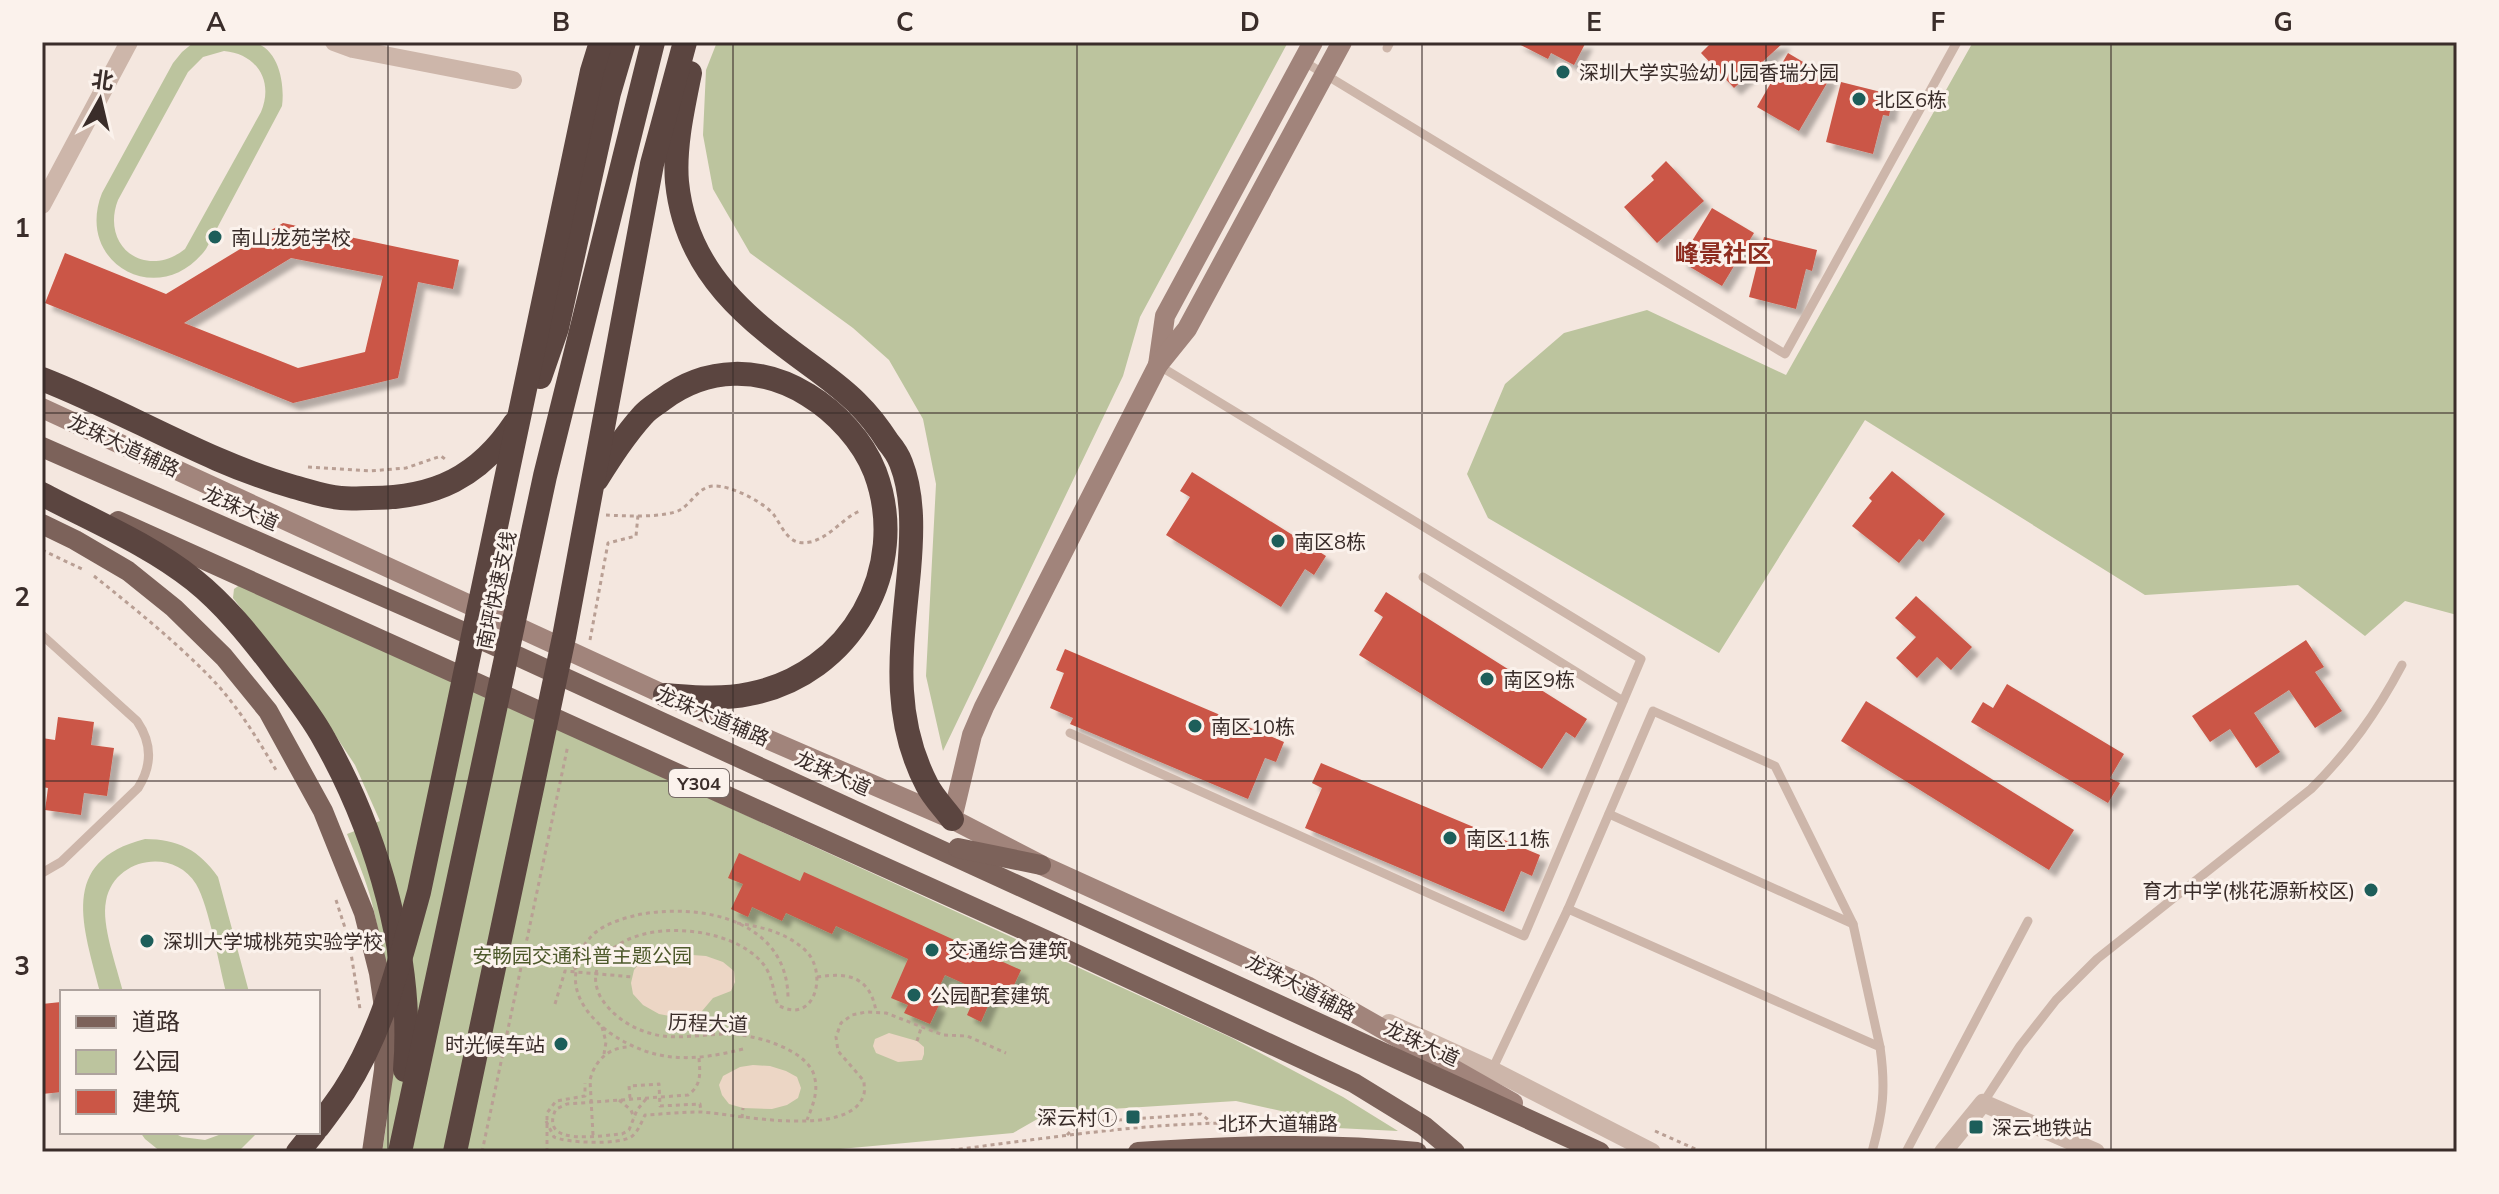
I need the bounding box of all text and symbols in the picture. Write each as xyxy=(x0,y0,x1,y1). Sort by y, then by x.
text: A xyxy=(206,5,226,38)
text: B xyxy=(552,5,570,38)
text: C xyxy=(896,5,914,38)
text: D xyxy=(1240,5,1260,38)
text: E xyxy=(1586,5,1602,38)
text: F xyxy=(1931,5,1946,38)
text: G xyxy=(2273,5,2293,38)
north arrow xyxy=(60,60,140,140)
place label: 深圳大学实验幼儿园香瑞分园 xyxy=(1579,60,1839,85)
marker: 深圳大学实验幼儿园香瑞分园 xyxy=(1554,63,1572,81)
text: 北 xyxy=(90,65,116,96)
place label: 北区6栋 xyxy=(1875,87,1947,112)
marker: 北区6栋 xyxy=(1850,90,1868,108)
text: 1 xyxy=(14,211,30,244)
place label: 南山龙苑学校 xyxy=(231,225,351,250)
marker: 南山龙苑学校 xyxy=(206,228,224,246)
district label: 峰景社区 xyxy=(1675,238,1771,268)
street label: 龙珠大道辅路 xyxy=(64,408,184,482)
street label: 龙珠大道 xyxy=(199,480,283,536)
street label: 南坪快速支线 xyxy=(471,529,521,651)
place label: 南区8栋 xyxy=(1294,529,1366,554)
marker: 南区8栋 xyxy=(1269,532,1287,550)
text: 2 xyxy=(14,580,30,613)
place label: 南区9栋 xyxy=(1503,667,1575,692)
marker: 南区9栋 xyxy=(1478,670,1496,688)
street label: 龙珠大道辅路 xyxy=(653,681,773,751)
place label: 南区10栋 xyxy=(1211,714,1295,739)
marker: 南区10栋 xyxy=(1186,717,1204,735)
street label: 龙珠大道 xyxy=(791,745,875,801)
road number: Y304 xyxy=(669,769,729,797)
place label: 南区11栋 xyxy=(1466,826,1550,851)
marker: 南区11栋 xyxy=(1441,829,1459,847)
place label: 育才中学(桃花源新校区) xyxy=(2142,878,2355,903)
marker: 育才中学(桃花源新校区) xyxy=(2362,881,2380,899)
place label: 深圳大学城桃苑实验学校 xyxy=(163,929,383,954)
marker: 深圳大学城桃苑实验学校 xyxy=(138,932,156,950)
place label: 交通综合建筑 xyxy=(948,938,1068,963)
marker: 交通综合建筑 xyxy=(923,941,941,959)
park label: 安畅园交通科普主题公园 xyxy=(472,943,692,968)
text: 3 xyxy=(14,949,30,982)
street label: 龙珠大道辅路 xyxy=(1242,949,1360,1025)
place label: 公园配套建筑 xyxy=(930,983,1050,1008)
marker: 公园配套建筑 xyxy=(905,986,923,1004)
legend xyxy=(60,990,320,1134)
text: 道路 xyxy=(132,1006,180,1036)
street label: 历程大道 xyxy=(668,1009,748,1037)
street label: 龙珠大道 xyxy=(1380,1015,1464,1071)
place label: 时光候车站 xyxy=(445,1032,545,1057)
marker: 时光候车站 xyxy=(552,1035,570,1053)
text: 公园 xyxy=(132,1046,180,1076)
text: 建筑 xyxy=(132,1086,180,1116)
place label: 深云村① xyxy=(1037,1105,1117,1130)
marker: 深云村① xyxy=(1124,1108,1142,1126)
street label: 北环大道辅路 xyxy=(1218,1111,1338,1136)
place label: 深云地铁站 xyxy=(1992,1115,2092,1140)
marker: 深云地铁站 xyxy=(1967,1118,1985,1136)

